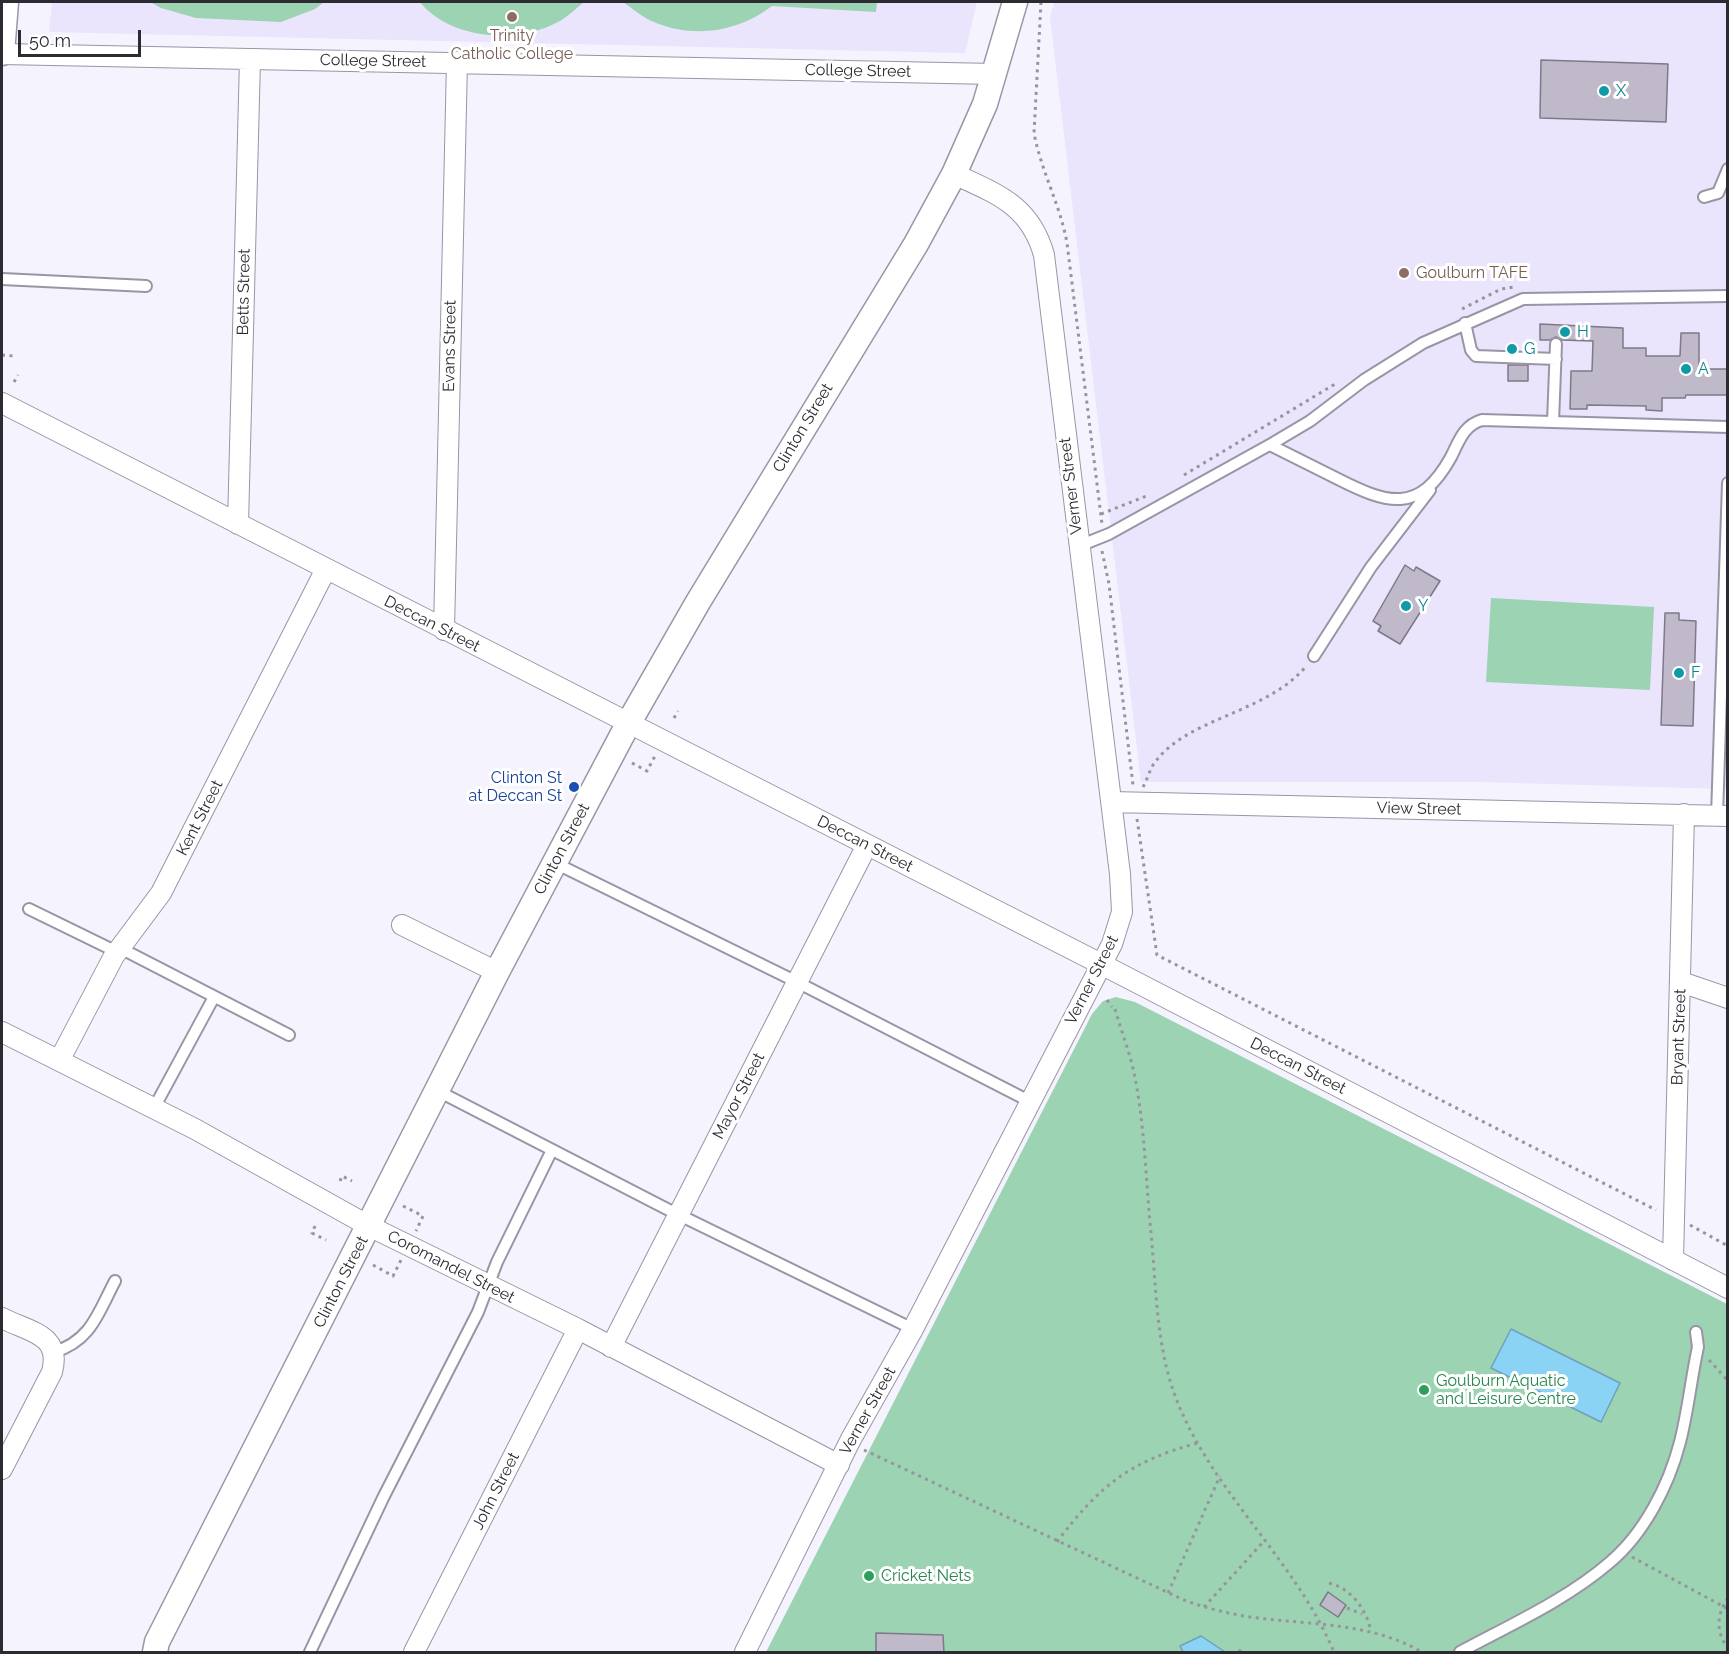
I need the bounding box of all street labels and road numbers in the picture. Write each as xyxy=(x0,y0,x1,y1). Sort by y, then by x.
street label: College Street xyxy=(320,50,426,72)
street label: College Street xyxy=(805,60,911,82)
street label: Betts Street xyxy=(234,248,254,336)
street label: Evans Street xyxy=(440,300,460,392)
street label: Clinton Street xyxy=(769,380,837,476)
street label: Verner Street xyxy=(1056,436,1086,536)
street label: Deccan Street xyxy=(381,592,483,656)
street label: Kent Street xyxy=(173,777,227,859)
street label: View Street xyxy=(1376,799,1462,819)
street label: Clinton Street xyxy=(530,800,594,898)
street label: Deccan Street xyxy=(814,812,916,876)
street label: Verner Street xyxy=(1061,932,1123,1028)
street label: Bryant Street xyxy=(1668,988,1690,1086)
street label: Deccan Street xyxy=(1247,1034,1349,1098)
street label: Mayor Street xyxy=(709,1050,769,1142)
street label: Coromandel Street xyxy=(384,1227,518,1307)
street label: Clinton Street xyxy=(310,1233,372,1331)
street label: Verner Street xyxy=(836,1364,900,1458)
street label: John Street xyxy=(468,1449,524,1533)

